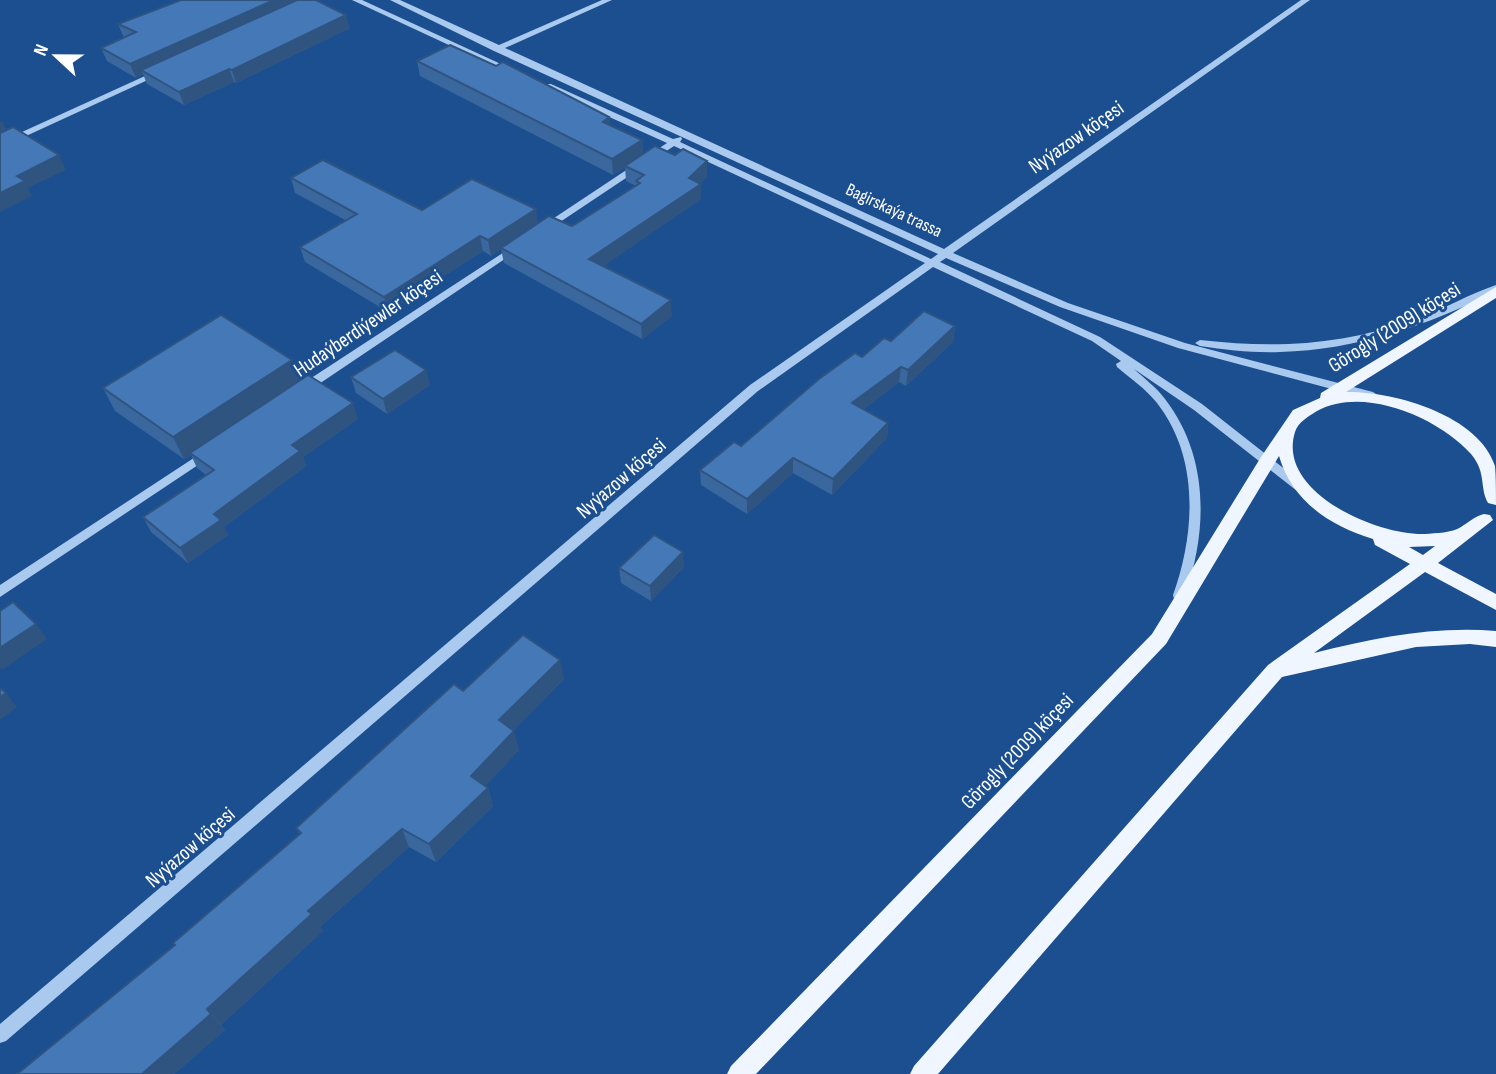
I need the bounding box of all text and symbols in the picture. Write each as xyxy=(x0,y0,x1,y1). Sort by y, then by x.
north arrow xyxy=(21,21,91,91)
text: N xyxy=(29,41,54,59)
street label: Nyýazow köçesi xyxy=(1024,96,1129,179)
street label: Bagirskaýa trassa xyxy=(842,179,945,242)
street label: Hudaýberdiýewler köçesi xyxy=(289,264,447,382)
street label: Görogly (2009) köçesi xyxy=(1324,277,1465,378)
street label: Nyýazow köçesi xyxy=(572,433,671,524)
street label: Görogly (2009) köçesi xyxy=(956,688,1079,814)
street label: Nyýazow köçesi xyxy=(141,802,240,893)

